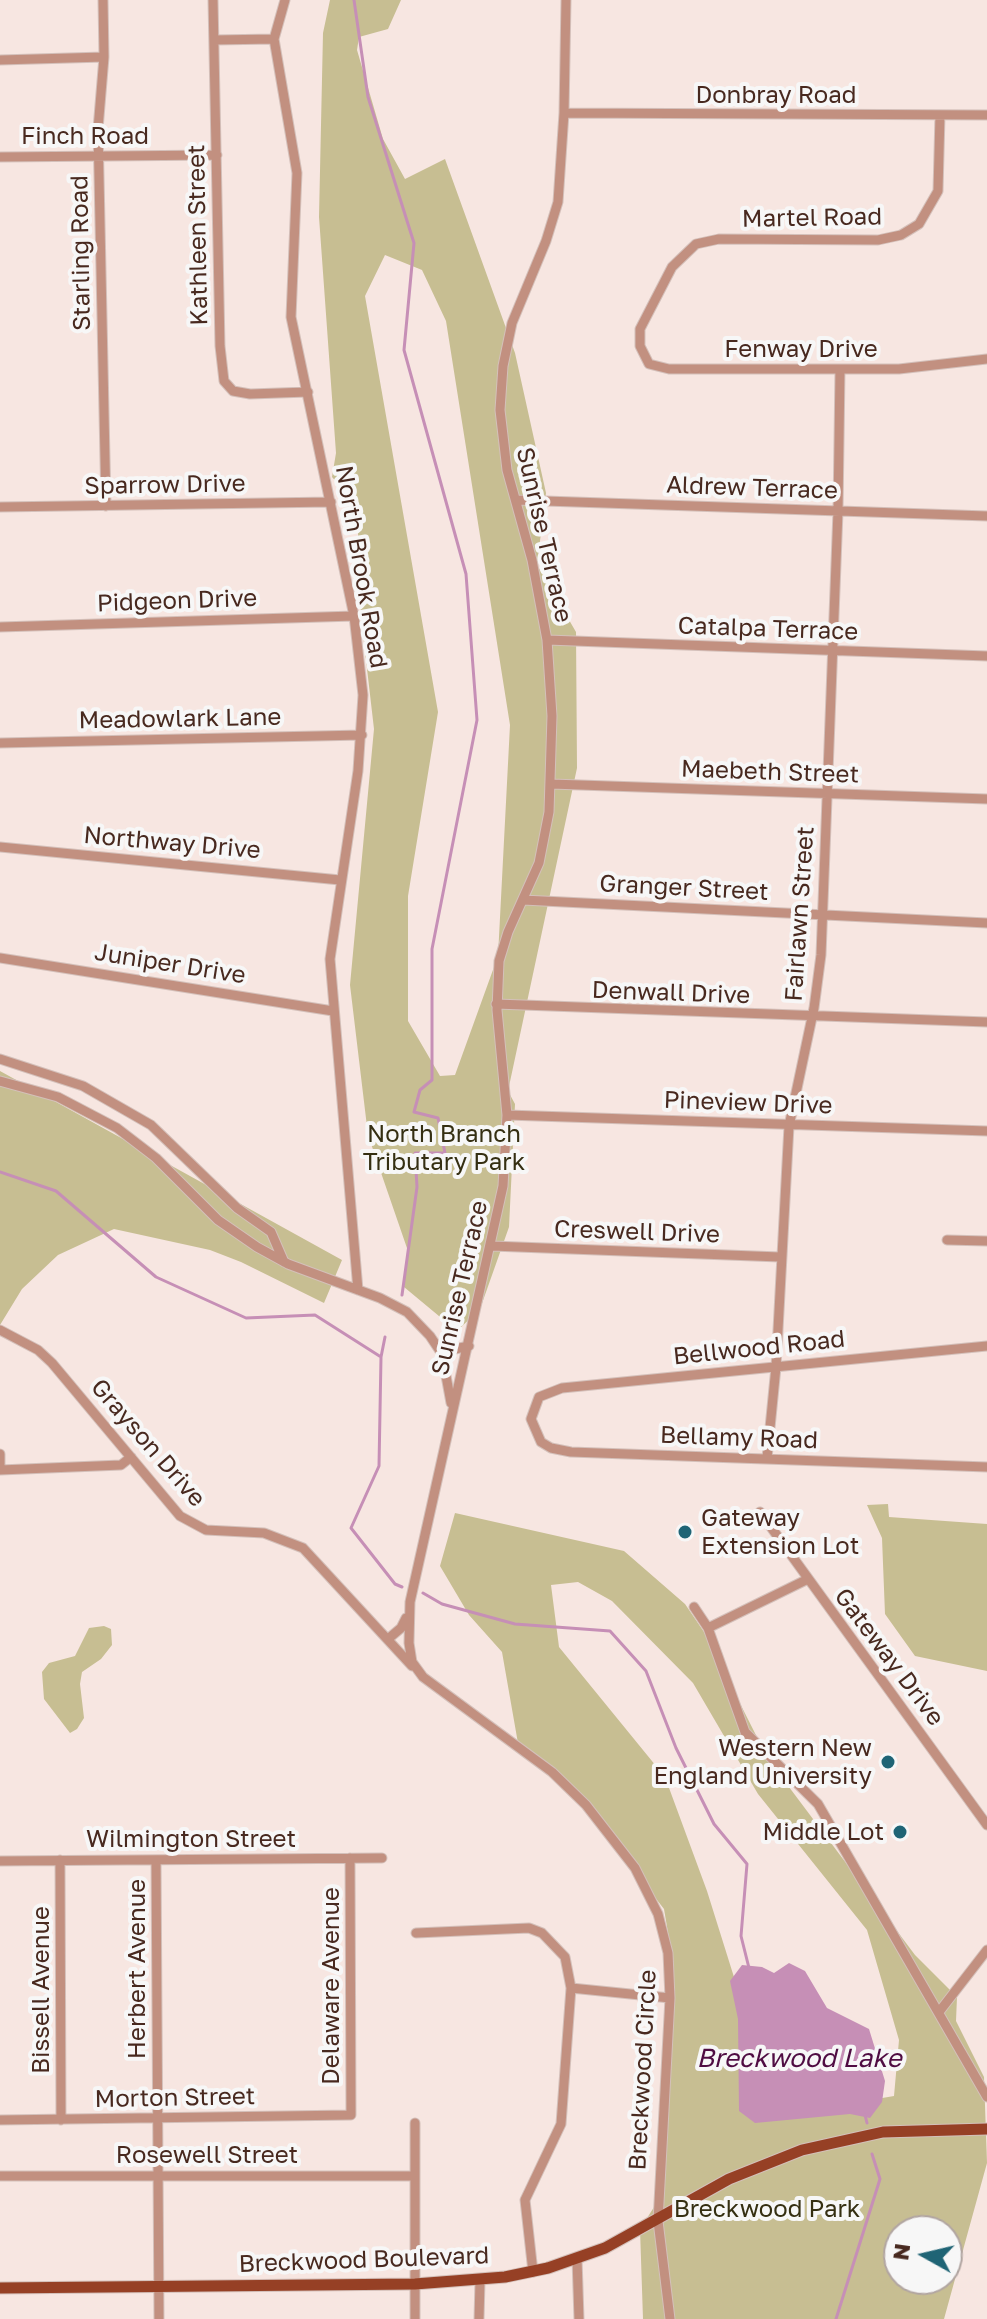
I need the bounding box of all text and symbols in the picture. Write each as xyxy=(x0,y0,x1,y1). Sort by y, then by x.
street label: Donbray Road xyxy=(695,81,857,109)
street label: Finch Road xyxy=(21,122,149,150)
street label: Kathleen Street xyxy=(182,144,214,326)
street label: Starling Road xyxy=(65,175,97,331)
street label: Martel Road xyxy=(742,202,882,234)
street label: Fenway Drive xyxy=(724,335,878,363)
street label: Sunrise Terrace xyxy=(510,445,578,625)
street label: North Brook Road xyxy=(329,463,393,671)
street label: Sparrow Drive xyxy=(84,469,246,501)
street label: Aldrew Terrace xyxy=(666,471,838,505)
street label: Pidgeon Drive xyxy=(96,584,258,618)
street label: Catalpa Terrace xyxy=(677,611,859,647)
street label: Meadowlark Lane xyxy=(78,703,282,735)
street label: Maebeth Street xyxy=(680,754,860,790)
street label: Northway Drive xyxy=(82,821,262,865)
street label: Fairlawn Street xyxy=(780,826,820,1002)
street label: Granger Street xyxy=(599,869,769,907)
street label: Juniper Drive xyxy=(92,938,248,990)
street label: Denwall Drive xyxy=(591,976,751,1010)
street label: Pineview Drive xyxy=(663,1086,833,1120)
park label: North Branch Tributary Park xyxy=(363,1120,525,1176)
street label: Sunrise Terrace xyxy=(426,1198,494,1378)
street label: Creswell Drive xyxy=(554,1215,720,1249)
street label: Bellwood Road xyxy=(672,1325,846,1371)
street label: Grayson Drive xyxy=(85,1373,211,1513)
street label: Bellamy Road xyxy=(660,1421,818,1455)
place label: Gateway Extension Lot xyxy=(701,1504,859,1560)
marker: Gateway Extension Lot xyxy=(676,1523,694,1541)
street label: Gateway Drive xyxy=(828,1583,950,1731)
place label: Western New England University xyxy=(653,1734,872,1790)
marker: Western New England University xyxy=(879,1753,897,1771)
place label: Middle Lot xyxy=(763,1818,884,1846)
marker: Middle Lot xyxy=(891,1823,909,1841)
street label: Wilmington Street xyxy=(86,1825,296,1853)
street label: Herbert Avenue xyxy=(123,1879,151,2059)
street label: Delaware Avenue xyxy=(317,1887,345,2085)
street label: Bissell Avenue xyxy=(27,1906,55,2074)
street label: Breckwood Circle xyxy=(623,1969,663,2171)
water label: Breckwood Lake xyxy=(696,2043,902,2075)
street label: Morton Street xyxy=(94,2082,256,2114)
street label: Rosewell Street xyxy=(116,2141,298,2169)
park label: Breckwood Park xyxy=(674,2195,860,2223)
north arrow xyxy=(883,2215,963,2295)
street label: Breckwood Boulevard xyxy=(238,2241,490,2279)
text: N xyxy=(886,2242,915,2262)

